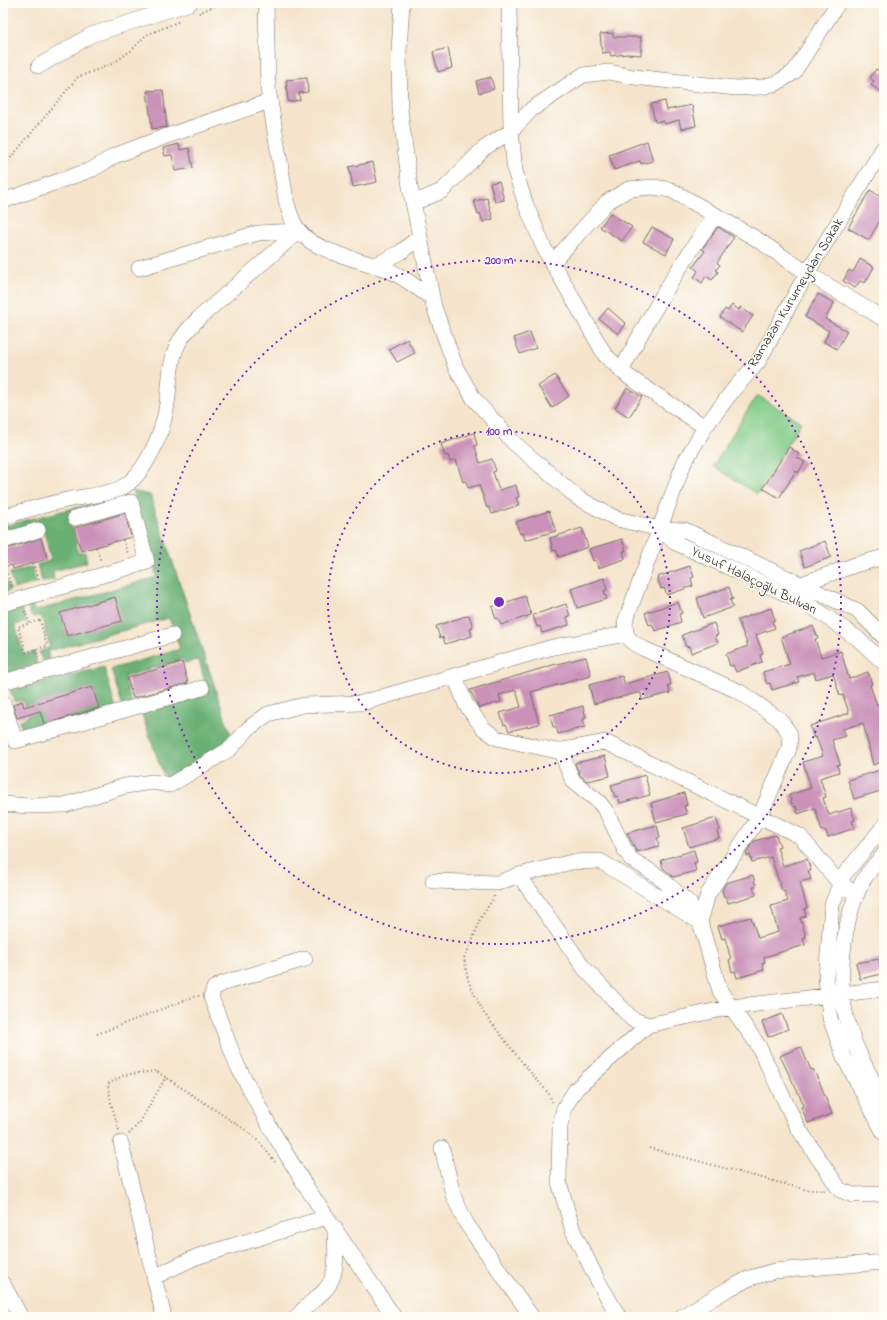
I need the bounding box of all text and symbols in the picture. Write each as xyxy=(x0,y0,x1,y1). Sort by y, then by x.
street label: Ramazan Kurumeydan Sokak xyxy=(743,213,850,372)
text: 200 m xyxy=(484,252,514,270)
text: 100 m xyxy=(486,423,513,441)
street label: Yusuf Halaçoğlu Bulvarı xyxy=(687,541,820,622)
centre of rings xyxy=(492,595,506,609)

